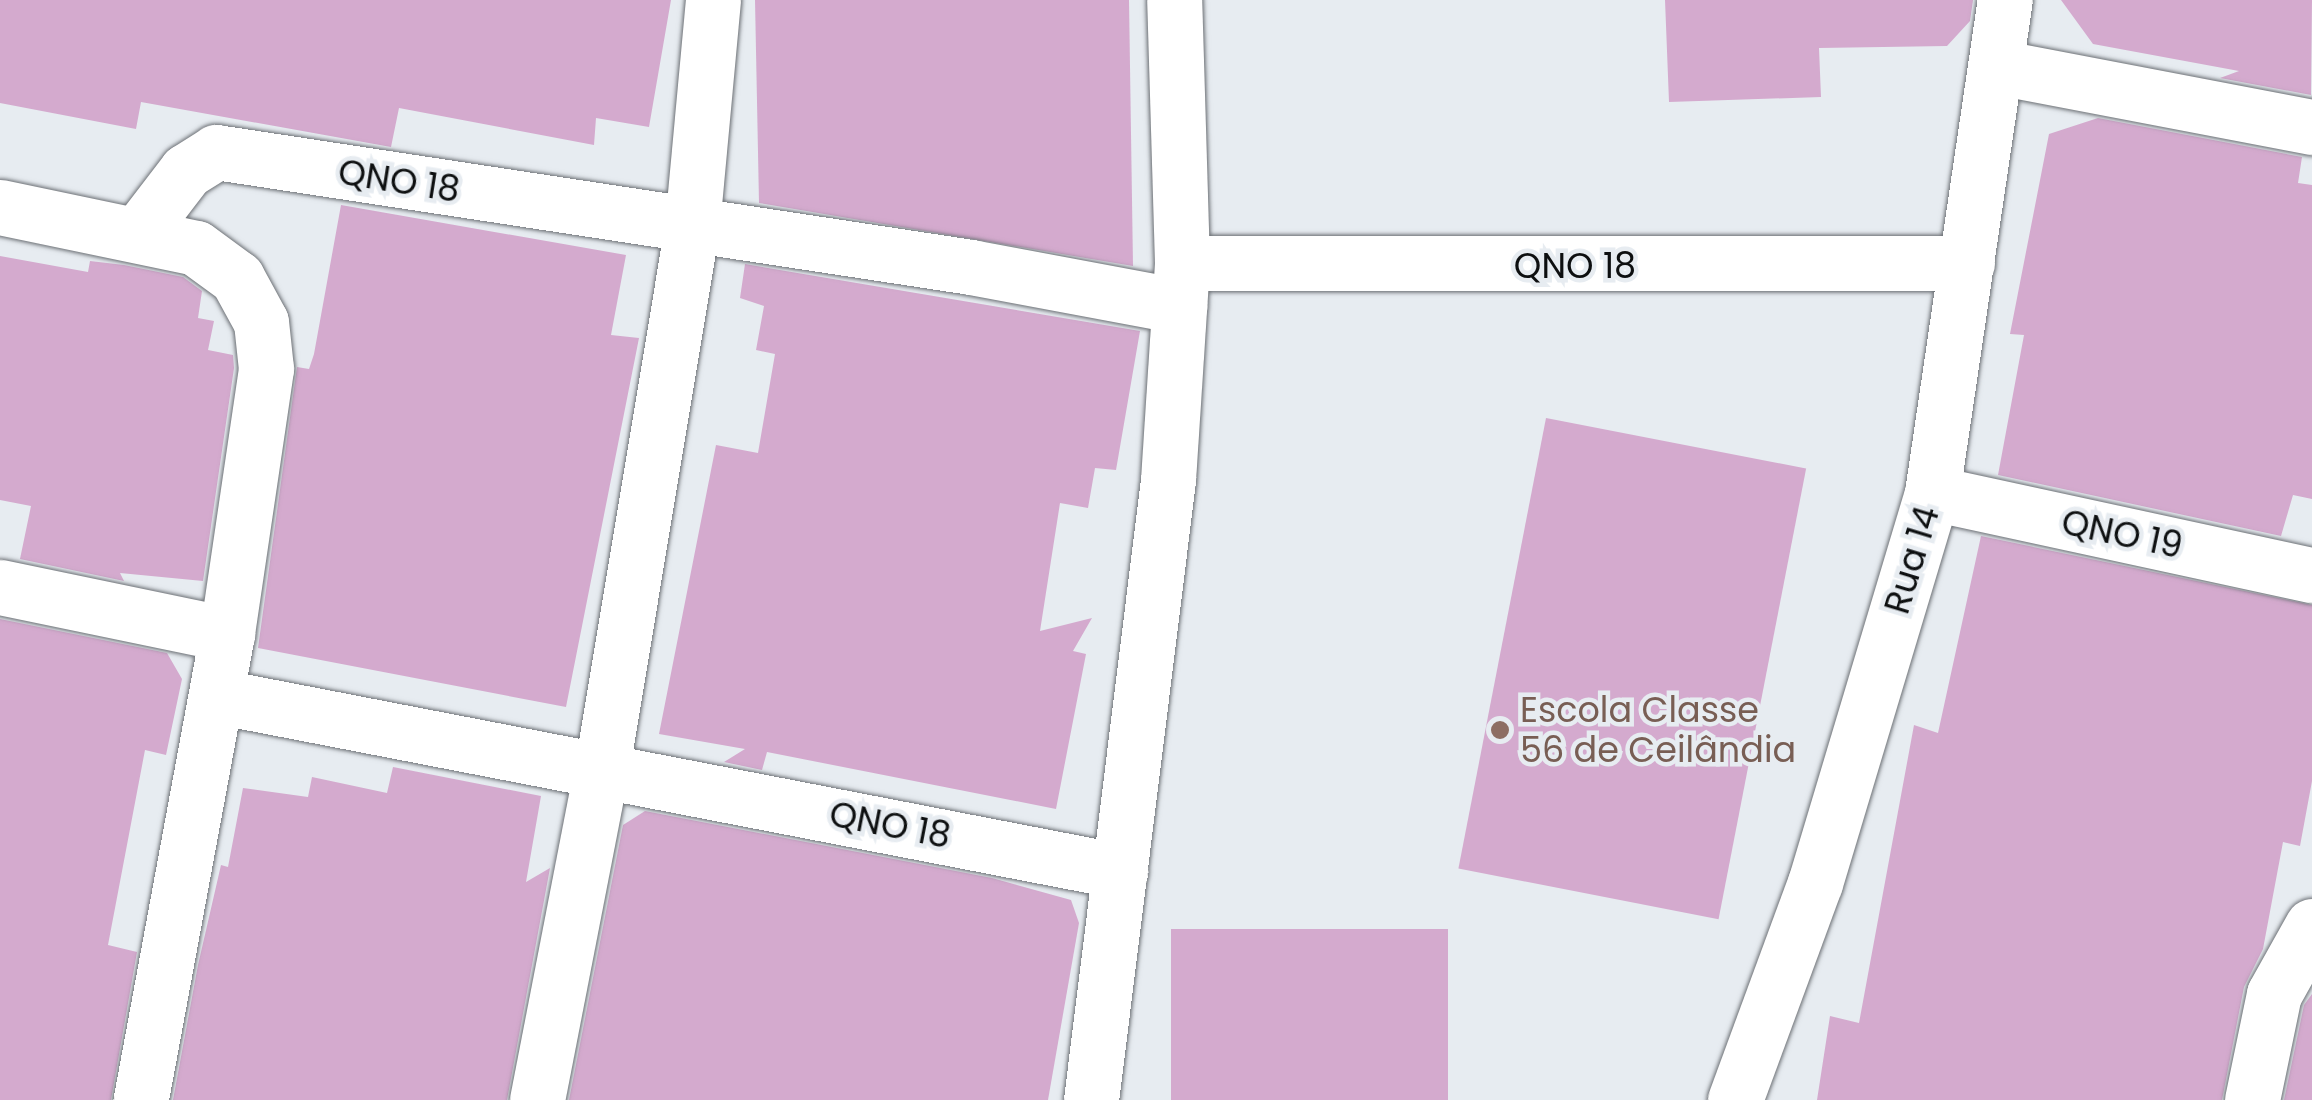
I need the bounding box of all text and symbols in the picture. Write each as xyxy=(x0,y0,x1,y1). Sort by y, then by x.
street label: QNO 18 xyxy=(335,151,463,211)
street label: QNO 18 xyxy=(1514,245,1636,287)
street label: Rua 14 xyxy=(1876,501,1948,619)
street label: QNO 19 xyxy=(2058,501,2186,567)
place label: Escola Classe 56 de Ceilândia xyxy=(1520,689,1796,771)
marker: Escola Classe 56 de Ceilândia xyxy=(1489,719,1511,741)
street label: QNO 18 xyxy=(826,793,954,857)

